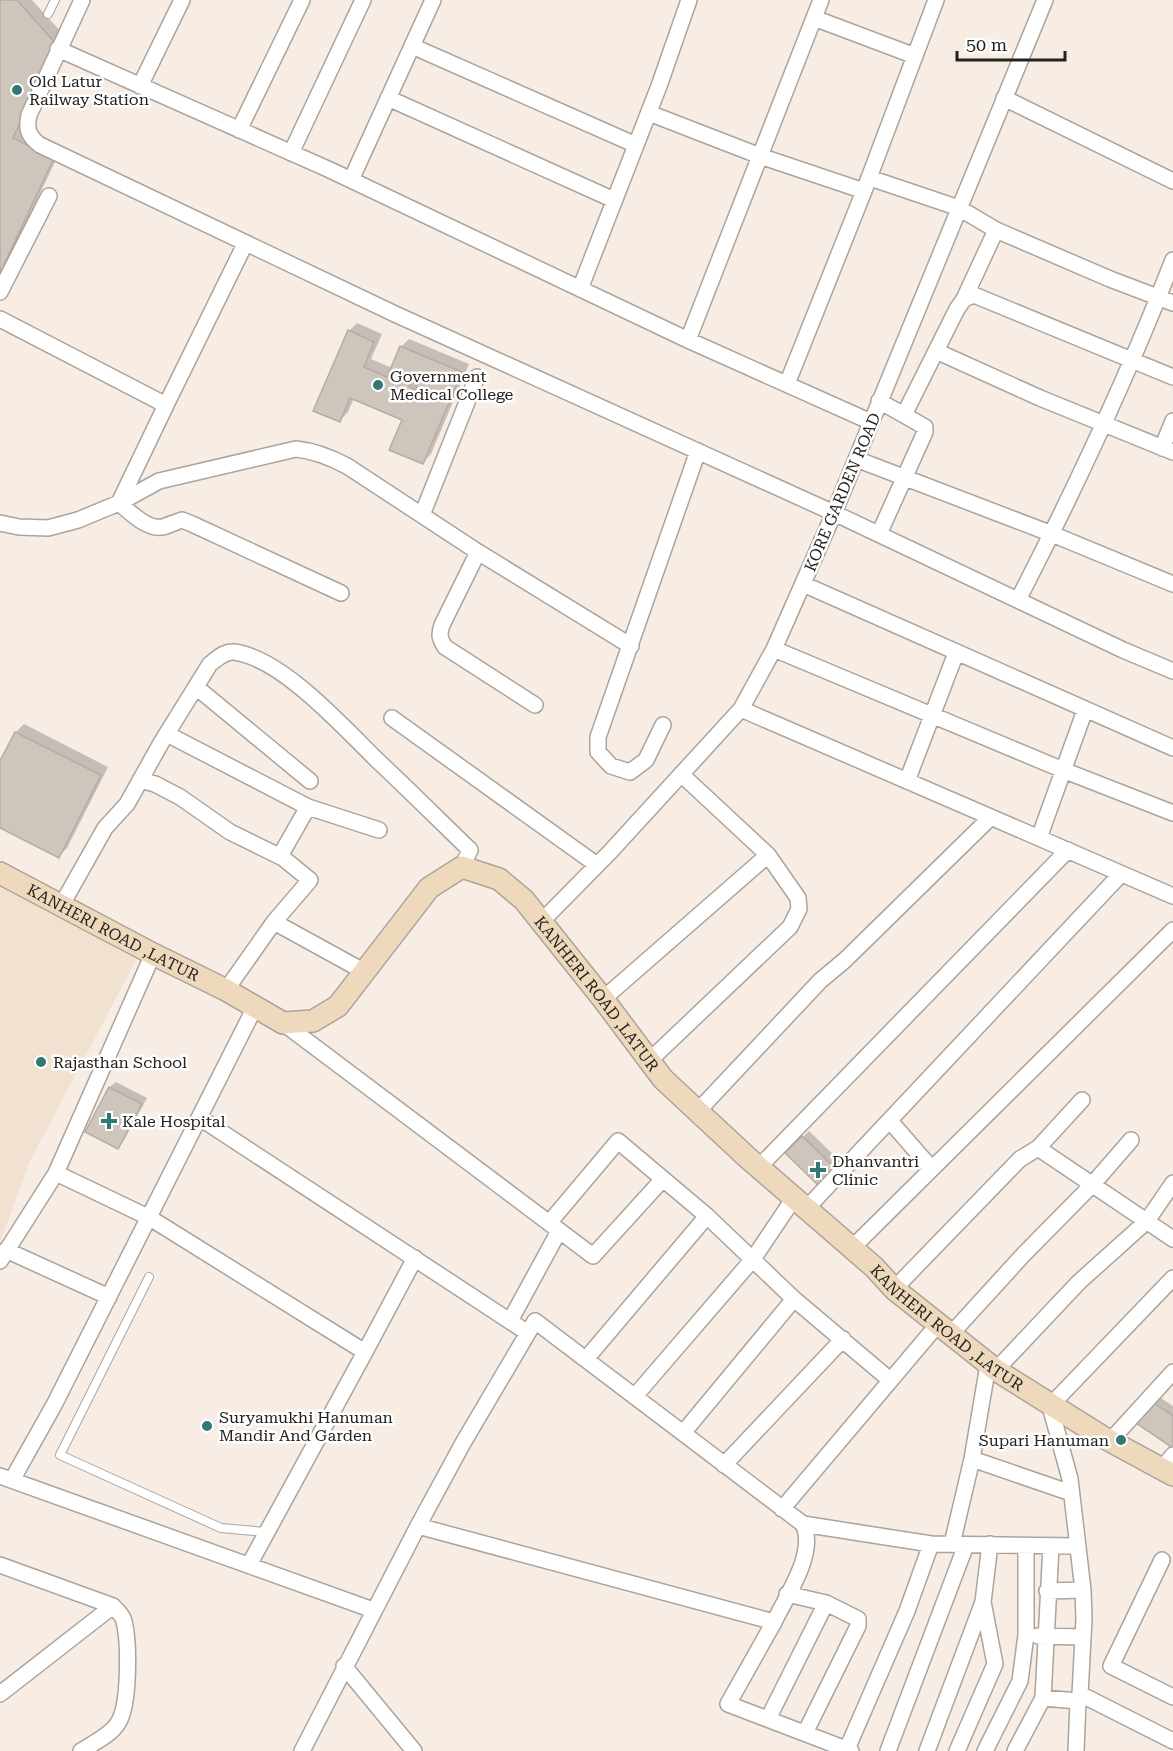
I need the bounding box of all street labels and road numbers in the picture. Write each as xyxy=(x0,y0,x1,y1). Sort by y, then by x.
street label: KORE GARDEN ROAD xyxy=(800,410,884,574)
street label: KANHERI ROAD ,LATUR xyxy=(24,880,202,985)
street label: KANHERI ROAD ,LATUR xyxy=(530,912,663,1075)
street label: KANHERI ROAD ,LATUR xyxy=(866,1261,1027,1395)

